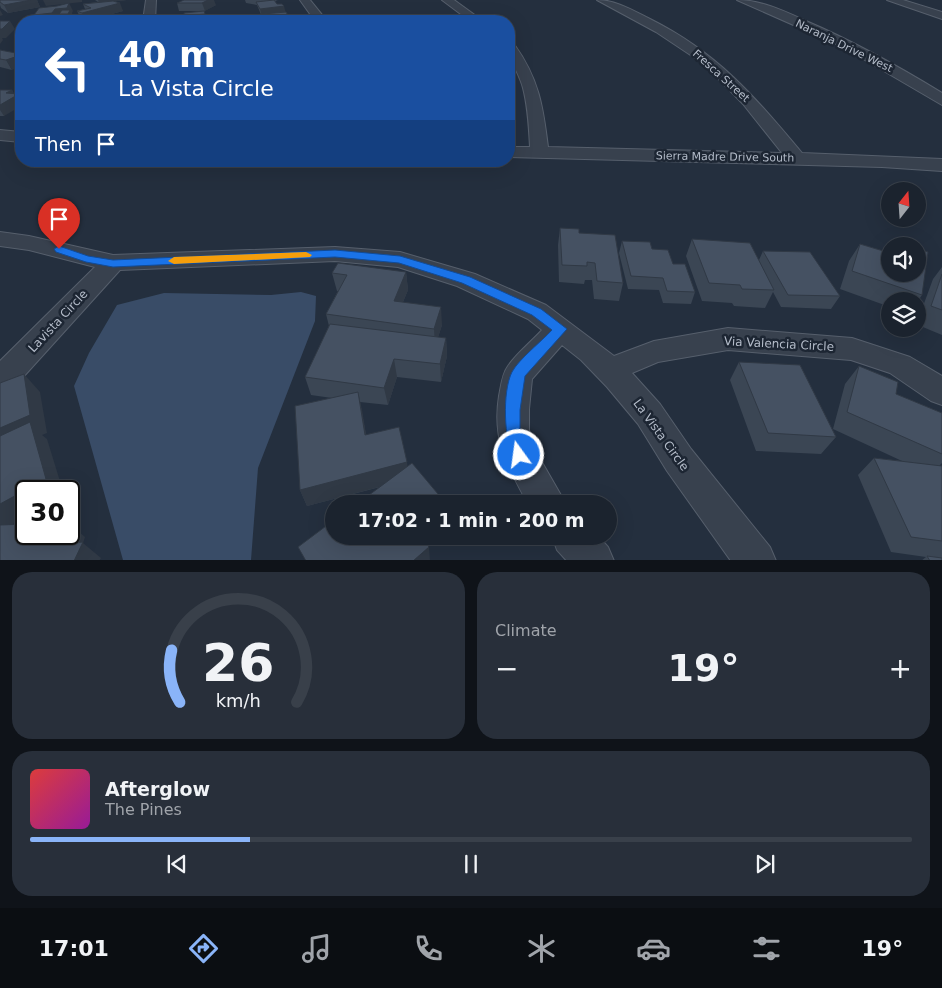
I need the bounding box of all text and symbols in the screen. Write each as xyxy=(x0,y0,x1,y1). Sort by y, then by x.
street label: Naranja Drive West xyxy=(793,17,895,75)
icon: left xyxy=(35,35,100,100)
text: 40 m xyxy=(118,35,215,75)
street label: Fresca Street xyxy=(690,47,753,105)
text: La Vista Circle xyxy=(118,76,274,101)
icon: arrive xyxy=(92,130,120,158)
text: Then xyxy=(35,133,82,155)
street label: Sierra Madre Drive South xyxy=(656,149,794,165)
north arrow xyxy=(881,182,926,228)
map controls xyxy=(881,182,926,337)
pin xyxy=(38,198,80,249)
icon: arrive xyxy=(45,205,73,233)
button: sound xyxy=(881,237,926,282)
street label: Lavista Circle xyxy=(25,287,91,355)
button: layers xyxy=(881,292,926,337)
street label: Via Valencia Circle xyxy=(724,334,834,354)
street label: La Vista Circle xyxy=(630,397,692,473)
position arrow xyxy=(492,428,544,480)
speed limit sign: 30 xyxy=(15,480,80,545)
text: 17:02 · 1 min · 200 m xyxy=(357,509,585,531)
text: Climate xyxy=(495,621,557,640)
text: 26 xyxy=(202,633,275,693)
text: 19° xyxy=(668,646,739,690)
text: − xyxy=(495,652,518,685)
text: + xyxy=(889,652,912,685)
text: km/h xyxy=(216,690,261,711)
text: Afterglow xyxy=(105,778,210,800)
text: The Pines xyxy=(105,800,182,819)
icon: previous xyxy=(163,850,191,878)
icon: pause xyxy=(457,850,485,878)
icon: next xyxy=(751,850,779,878)
icon: directions xyxy=(186,931,221,966)
icon: music xyxy=(299,931,334,966)
icon: phone xyxy=(411,931,446,966)
icon: climate xyxy=(524,931,559,966)
icon: car xyxy=(636,931,671,966)
icon: filters xyxy=(749,931,784,966)
text: 17:01 xyxy=(39,936,109,961)
text: 19° xyxy=(862,936,903,961)

